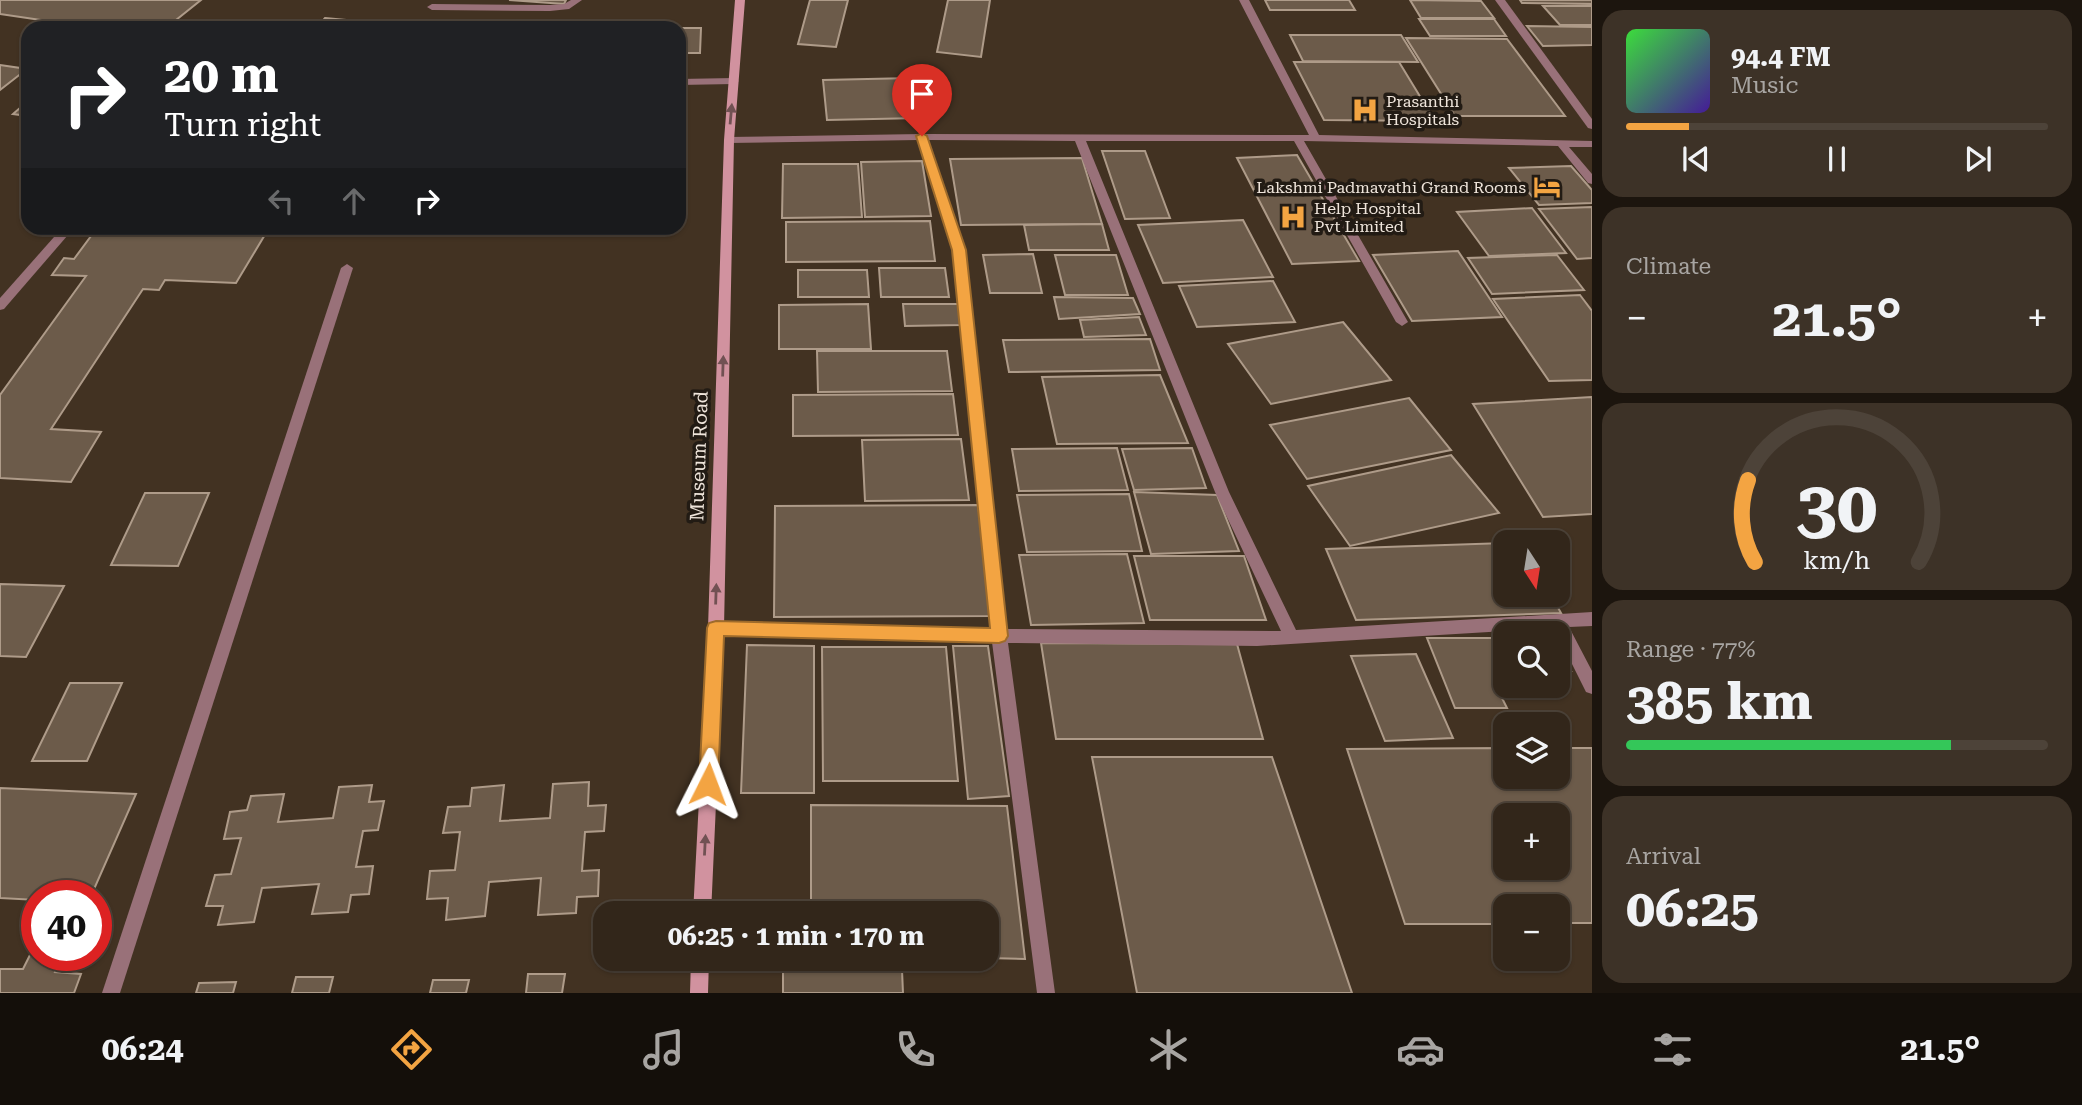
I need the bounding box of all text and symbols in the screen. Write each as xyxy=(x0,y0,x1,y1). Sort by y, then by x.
text: 94.4 FM xyxy=(1731,42,1831,72)
text: 20 m xyxy=(164,47,279,104)
icon: right xyxy=(49,49,140,140)
pin xyxy=(892,64,952,136)
text: Music xyxy=(1731,72,1798,99)
icon: arrive xyxy=(903,75,941,113)
place label: Prasanthi Hospitals xyxy=(1386,92,1460,129)
hospital icon: Prasanthi Hospitals xyxy=(1350,95,1380,125)
one-way arrow xyxy=(726,103,737,125)
text: Turn right xyxy=(164,106,321,144)
icon: previous xyxy=(1677,140,1715,178)
icon: pause xyxy=(1818,140,1856,178)
icon: next xyxy=(1959,140,1997,178)
hotel icon: Lakshmi Padmavathi Grand Rooms xyxy=(1532,172,1562,202)
place label: Lakshmi Padmavathi Grand Rooms xyxy=(1256,178,1526,197)
icon: left xyxy=(262,182,300,220)
icon: ahead xyxy=(335,182,373,220)
icon: right xyxy=(408,182,446,220)
place label: Help Hospital Pvt Limited xyxy=(1314,199,1421,236)
hospital icon: Help Hospital Pvt Limited xyxy=(1278,202,1308,232)
text: Climate xyxy=(1626,253,1711,280)
text: 21.5° xyxy=(1772,288,1902,349)
text: − xyxy=(1626,296,1647,340)
text: + xyxy=(2027,296,2048,340)
one-way arrow xyxy=(717,355,729,377)
street label: Museum Road xyxy=(685,391,713,521)
text: 30 xyxy=(1796,466,1878,551)
north arrow xyxy=(1493,530,1570,607)
map controls xyxy=(1493,530,1570,971)
text: km/h xyxy=(1804,546,1870,575)
one-way arrow xyxy=(711,582,722,604)
button: search xyxy=(1493,621,1570,698)
text: Range · 77% xyxy=(1626,636,1755,663)
text: 385 km xyxy=(1626,671,1813,732)
button: layers xyxy=(1493,712,1570,789)
position arrow xyxy=(671,747,745,821)
button: + xyxy=(1493,803,1570,880)
one-way arrow xyxy=(700,834,711,856)
text: Arrival xyxy=(1626,843,1701,870)
text: 06:25 xyxy=(1626,878,1759,939)
speed limit sign: 40 xyxy=(21,880,112,971)
button: − xyxy=(1493,894,1570,971)
text: 06:25 · 1 min · 170 m xyxy=(668,921,924,951)
icon: directions xyxy=(387,1025,436,1074)
icon: music xyxy=(639,1025,688,1074)
icon: phone xyxy=(891,1025,940,1074)
icon: climate xyxy=(1144,1025,1193,1074)
icon: car xyxy=(1396,1025,1445,1074)
icon: filters xyxy=(1648,1025,1697,1074)
text: 06:24 xyxy=(102,1030,183,1068)
text: 21.5° xyxy=(1901,1030,1980,1068)

